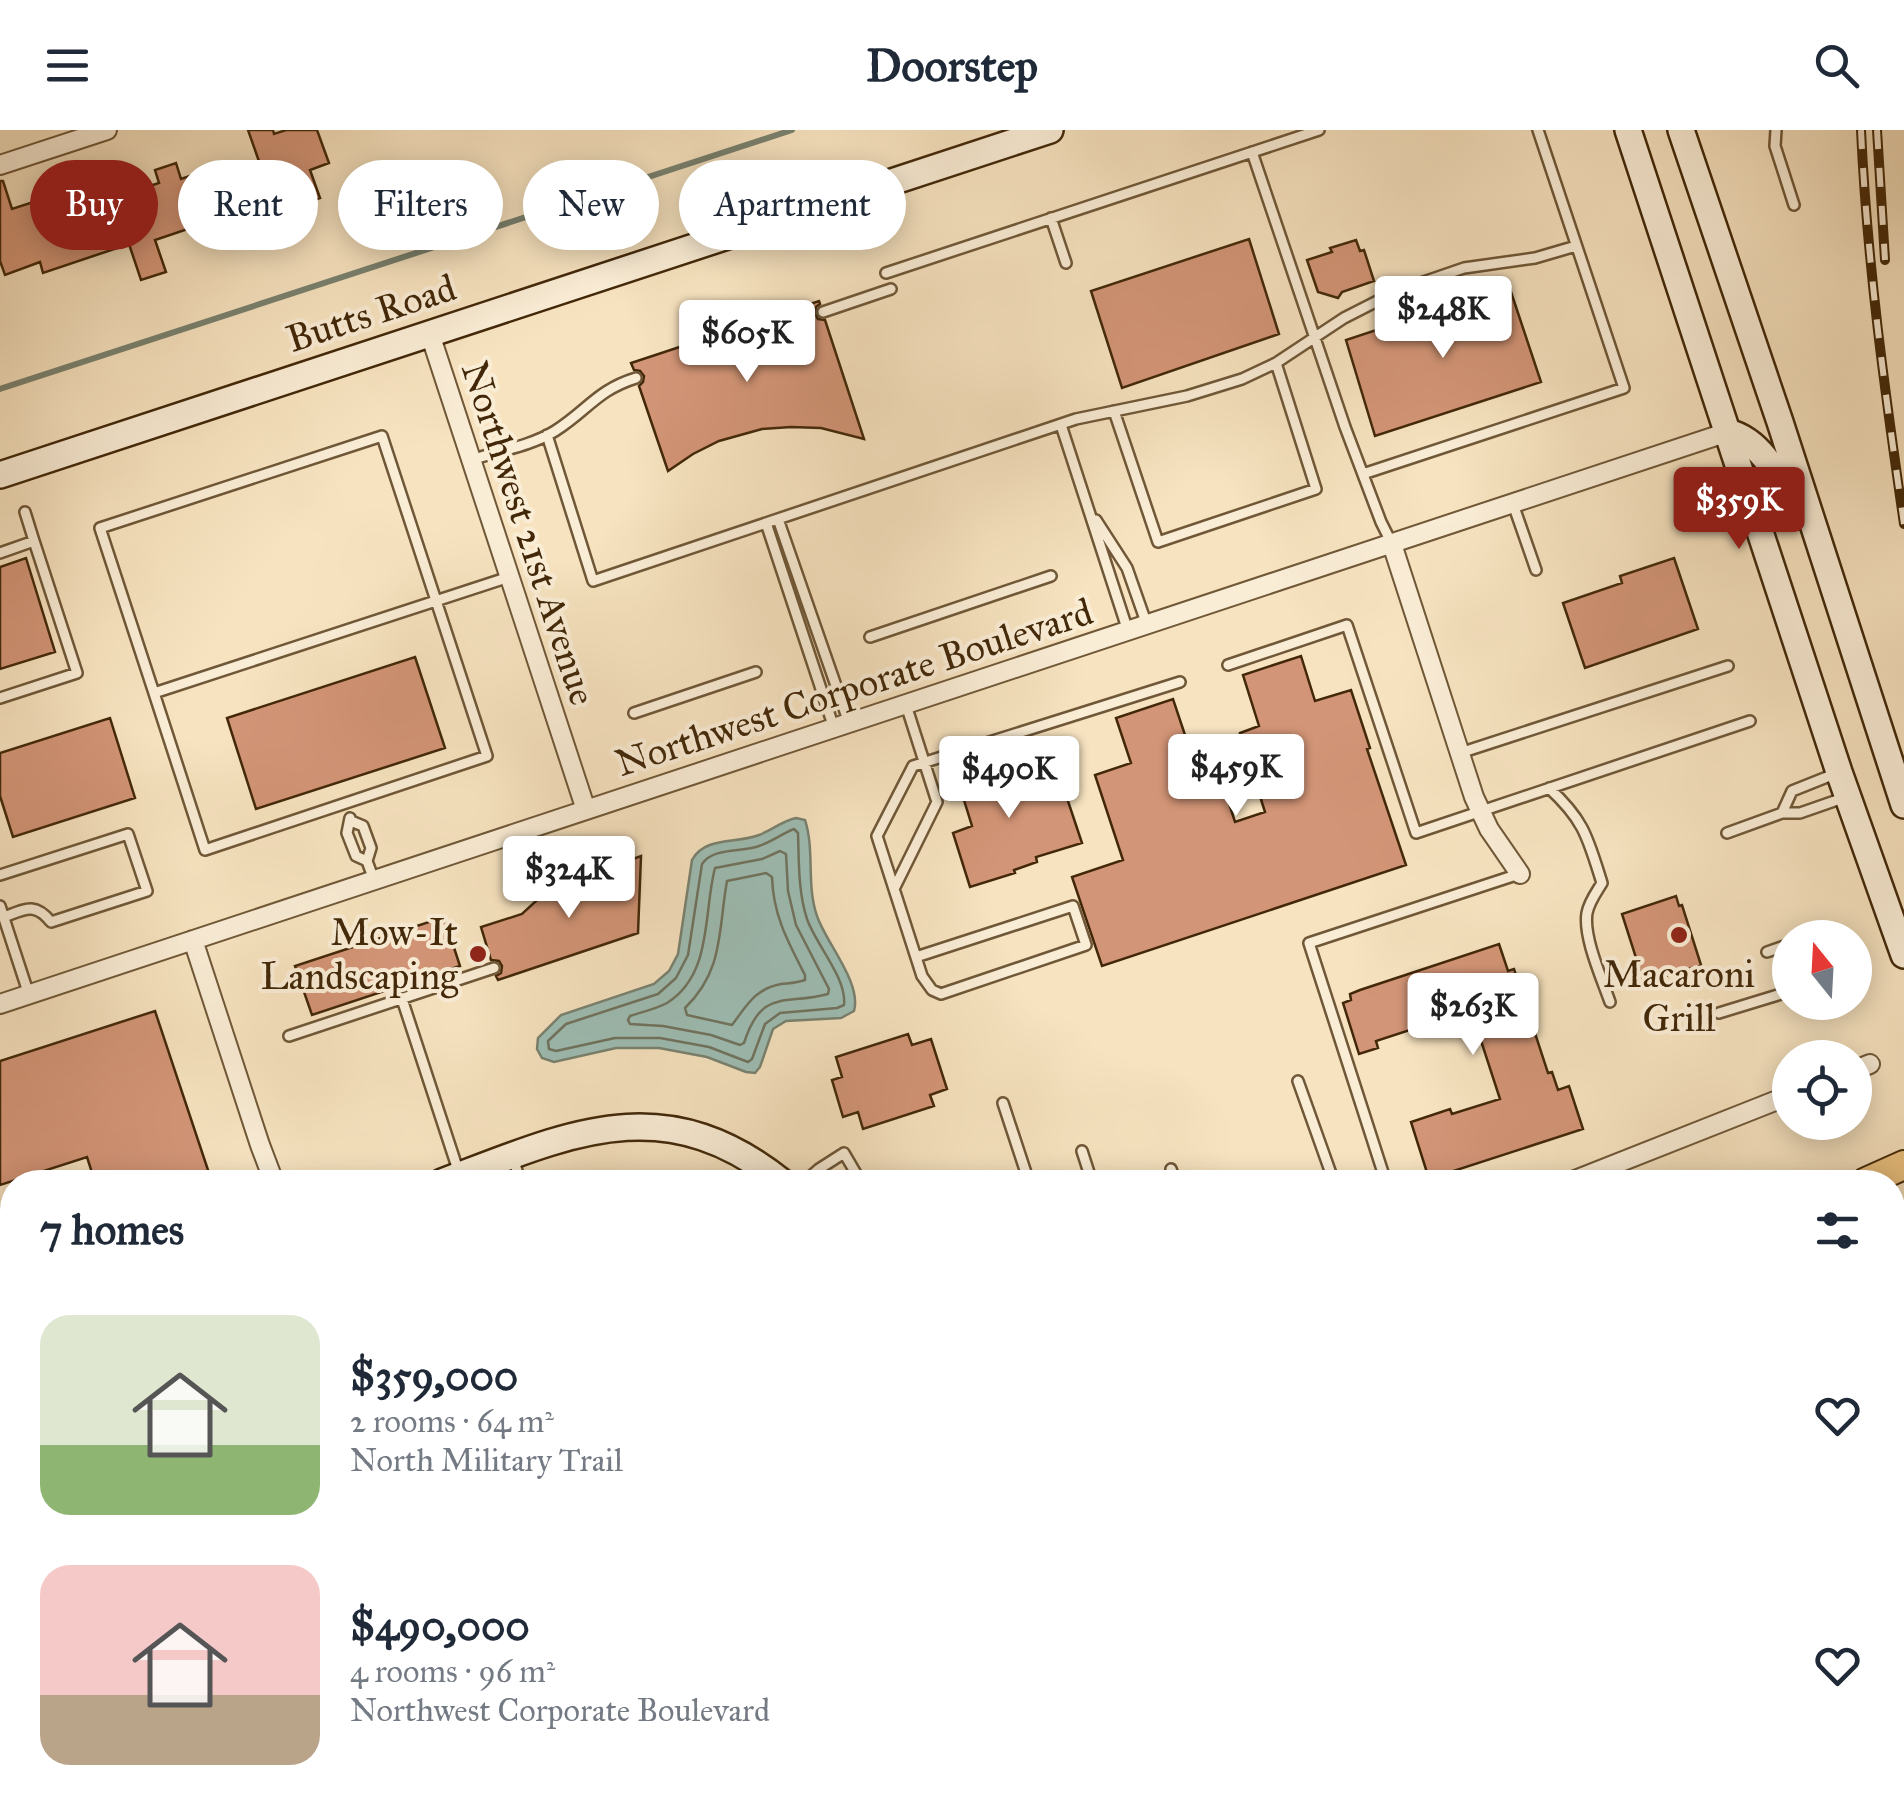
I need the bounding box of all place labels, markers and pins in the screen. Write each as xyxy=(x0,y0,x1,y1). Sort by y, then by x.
pin: $248K xyxy=(1373,276,1513,361)
pin: $605K xyxy=(677,300,817,385)
pin: $359K xyxy=(1669,467,1809,552)
pin: $459K xyxy=(1166,734,1306,819)
pin: $490K xyxy=(939,736,1079,821)
pin: $324K xyxy=(499,836,639,921)
place label: Mow-It Landscaping xyxy=(261,909,458,999)
marker: Macaroni Grill xyxy=(1668,924,1690,946)
marker: Mow-It Landscaping xyxy=(467,943,489,965)
place label: Macaroni Grill xyxy=(1603,951,1755,1041)
pin: $263K xyxy=(1403,973,1543,1058)

